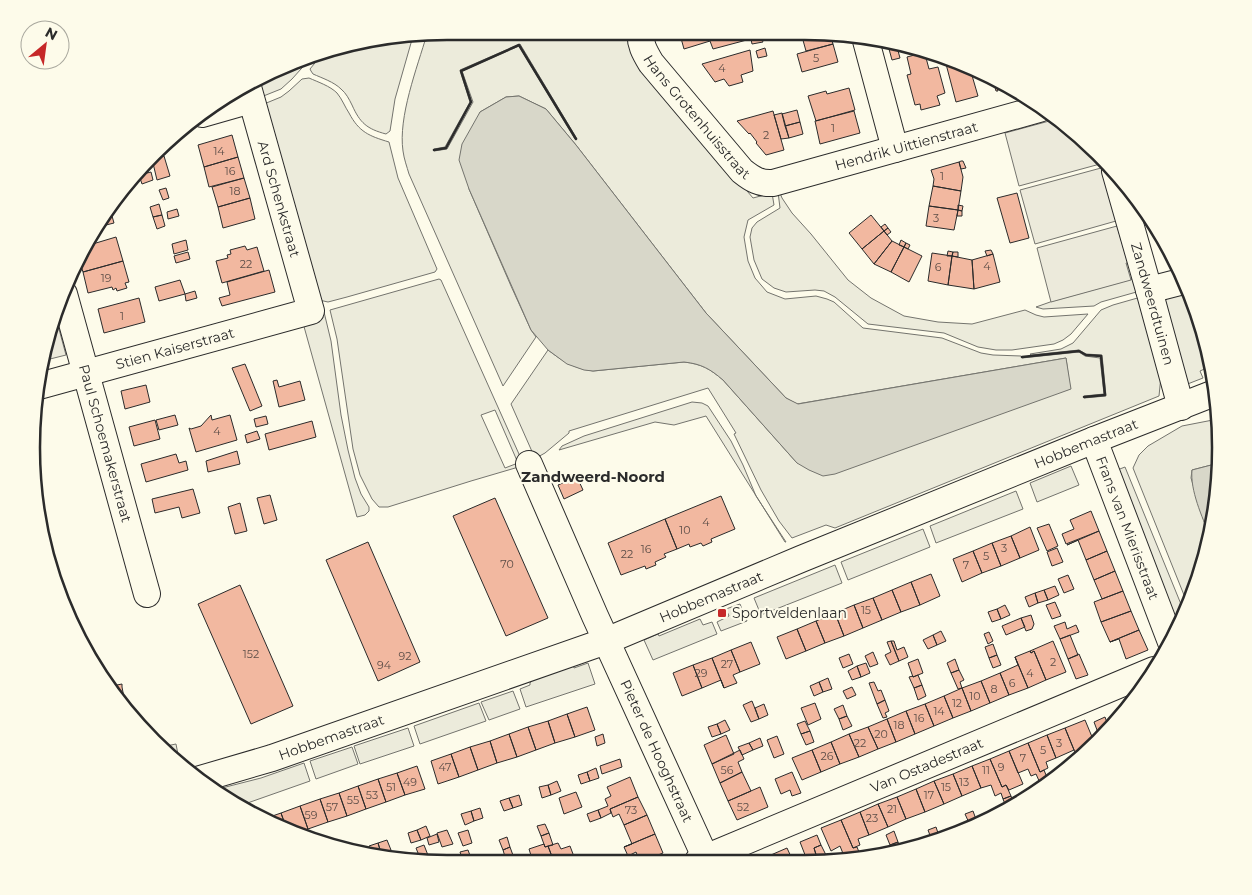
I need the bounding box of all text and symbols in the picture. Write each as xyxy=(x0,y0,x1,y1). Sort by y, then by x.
north arrow xyxy=(20,20,70,70)
text: N xyxy=(42,23,61,44)
house number: 5 xyxy=(813,51,819,65)
street label: Hans Grotenhuisstraat xyxy=(639,52,754,183)
house number: 4 xyxy=(718,61,726,75)
street label: Hendrik Uittienstraat xyxy=(833,117,980,174)
house number: 1 xyxy=(831,121,835,135)
house number: 2 xyxy=(763,128,769,142)
street label: Ard Schenkstraat xyxy=(254,139,304,260)
house number: 14 xyxy=(213,144,225,158)
house number: 16 xyxy=(225,164,236,178)
house number: 1 xyxy=(940,169,944,183)
house number: 18 xyxy=(230,184,241,198)
house number: 3 xyxy=(933,211,939,225)
street label: Zandweerdtuinen xyxy=(1127,240,1178,367)
house number: 22 xyxy=(240,257,252,271)
house number: 4 xyxy=(983,259,991,273)
house number: 6 xyxy=(935,260,942,274)
house number: 19 xyxy=(101,271,112,285)
house number: 1 xyxy=(120,309,124,323)
street label: Stien Kaiserstraat xyxy=(114,324,237,373)
street label: Paul Schoemakerstraat xyxy=(75,362,136,525)
street label: Hobbemastraat xyxy=(1031,415,1141,472)
house number: 4 xyxy=(213,424,221,438)
street label: Frans van Mierisstraat xyxy=(1092,453,1163,603)
district label: Zandweerd-Noord xyxy=(521,467,665,486)
house number: 4 xyxy=(702,515,710,529)
house number: 10 xyxy=(679,523,691,537)
house number: 3 xyxy=(1001,541,1007,555)
house number: 16 xyxy=(641,542,652,556)
house number: 22 xyxy=(621,547,633,561)
house number: 5 xyxy=(983,549,989,563)
house number: 70 xyxy=(500,557,514,571)
house number: 7 xyxy=(963,558,969,572)
street label: Hobbemastraat xyxy=(657,567,766,627)
house number: 15 xyxy=(861,603,871,617)
place label: Sportveldenlaan xyxy=(732,604,847,622)
marker: Sportveldenlaan xyxy=(716,607,728,619)
house number: 152 xyxy=(243,647,259,661)
house number: 92 xyxy=(399,649,411,663)
house number: 2 xyxy=(1050,655,1056,669)
house number: 27 xyxy=(721,657,733,671)
house number: 94 xyxy=(377,658,392,672)
house number: 29 xyxy=(695,666,708,680)
house number: 4 xyxy=(1026,666,1034,680)
house number: 6 xyxy=(1009,676,1016,690)
street label: Pieter de Hooghstraat xyxy=(616,677,697,825)
house number: 8 xyxy=(990,682,998,696)
house number: 10 xyxy=(969,689,981,703)
house number: 12 xyxy=(952,696,962,710)
house number: 14 xyxy=(933,704,945,718)
street label: Hobbemastraat xyxy=(276,710,387,764)
house number: 16 xyxy=(914,711,925,725)
house number: 18 xyxy=(894,718,905,732)
house number: 20 xyxy=(874,727,888,741)
street label: Van Ostadestraat xyxy=(868,733,986,797)
house number: 22 xyxy=(854,736,866,750)
house number: 3 xyxy=(1056,736,1062,750)
house number: 5 xyxy=(1040,743,1046,757)
house number: 26 xyxy=(821,749,834,763)
house number: 7 xyxy=(1020,751,1026,765)
house number: 47 xyxy=(438,760,452,774)
house number: 9 xyxy=(998,760,1005,774)
house number: 56 xyxy=(721,763,734,777)
house number: 11 xyxy=(982,763,990,777)
house number: 49 xyxy=(403,775,417,789)
house number: 13 xyxy=(959,775,969,789)
house number: 51 xyxy=(386,780,396,794)
house number: 15 xyxy=(941,780,951,794)
house number: 53 xyxy=(366,788,378,802)
house number: 17 xyxy=(924,788,934,802)
house number: 55 xyxy=(347,793,359,807)
house number: 57 xyxy=(326,800,338,814)
house number: 52 xyxy=(737,800,749,814)
house number: 21 xyxy=(887,802,897,816)
house number: 73 xyxy=(625,803,637,817)
house number: 59 xyxy=(305,808,318,822)
house number: 23 xyxy=(866,811,878,825)

